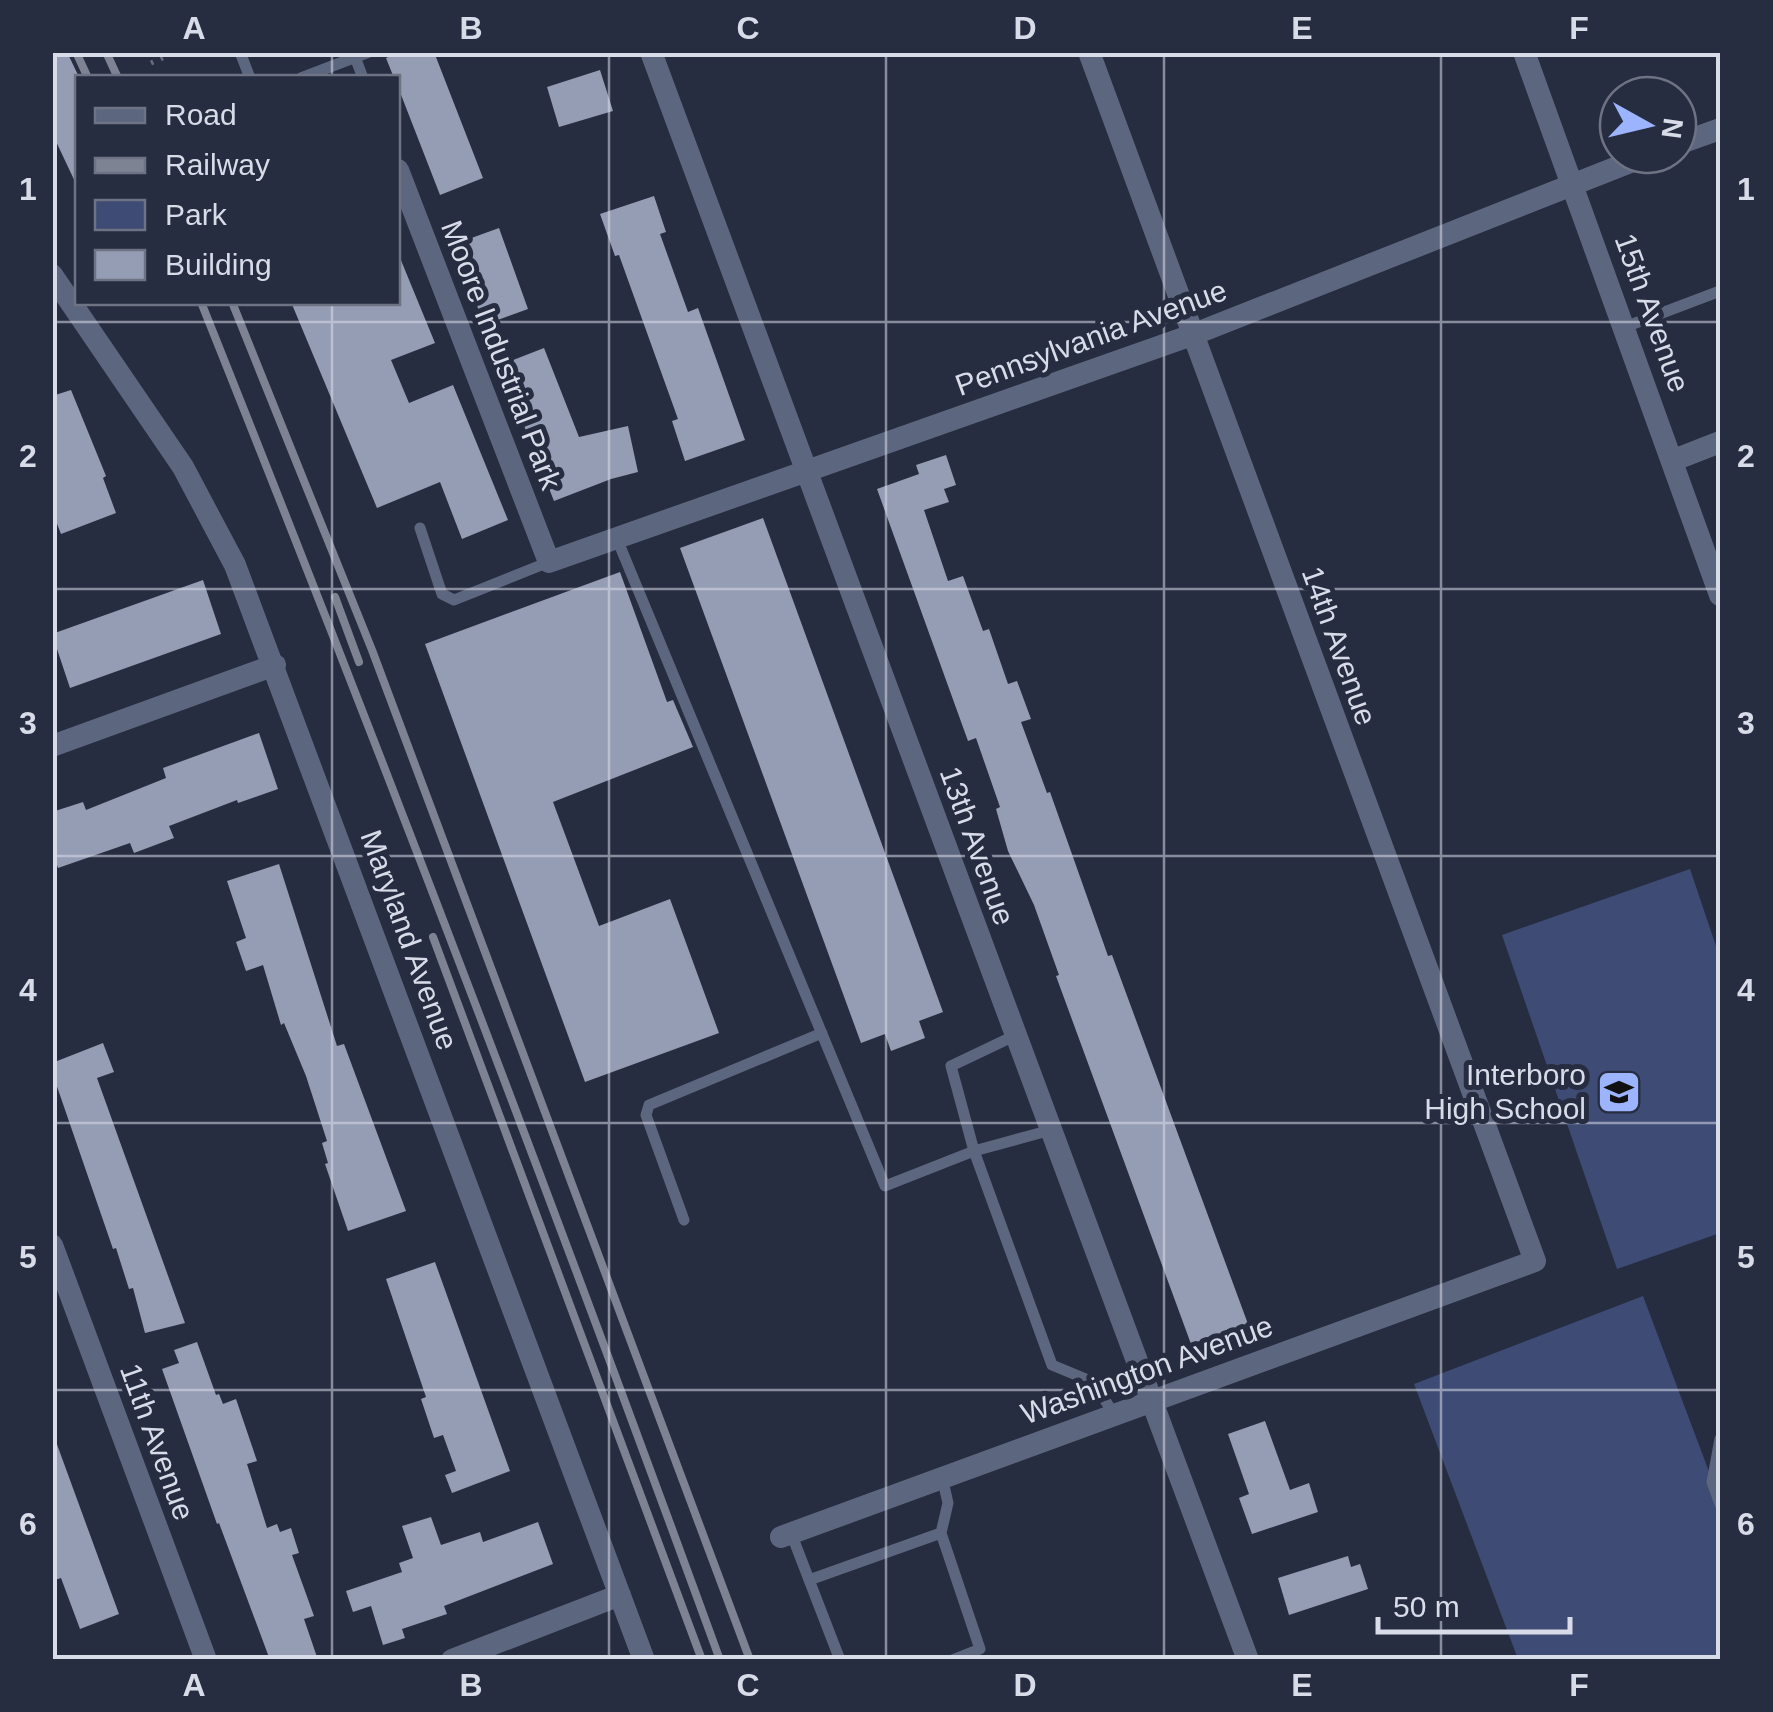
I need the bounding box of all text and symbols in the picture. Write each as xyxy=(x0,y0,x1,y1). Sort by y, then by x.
text: A xyxy=(182,10,206,46)
text: B xyxy=(459,10,483,46)
text: C xyxy=(736,10,760,46)
text: D xyxy=(1013,10,1037,46)
text: E xyxy=(1291,10,1313,46)
text: F xyxy=(1569,10,1589,46)
legend xyxy=(75,75,400,305)
north arrow xyxy=(1598,75,1698,175)
text: Road xyxy=(165,98,237,131)
text: N xyxy=(1656,116,1689,141)
text: Railway xyxy=(165,148,270,181)
text: 1 xyxy=(19,171,37,207)
text: 1 xyxy=(1737,171,1755,207)
text: Park xyxy=(165,198,228,231)
street label: Moore Industrial Park xyxy=(435,216,568,495)
street label: 15th Avenue xyxy=(1609,229,1696,397)
text: Building xyxy=(165,248,272,281)
street label: Pennsylvania Avenue xyxy=(951,273,1231,402)
text: 2 xyxy=(19,438,37,474)
text: 2 xyxy=(1737,438,1755,474)
street label: 14th Avenue xyxy=(1296,562,1383,730)
text: 3 xyxy=(19,705,37,741)
text: 3 xyxy=(1737,705,1755,741)
street label: 13th Avenue xyxy=(934,762,1021,930)
street label: Maryland Avenue xyxy=(354,826,465,1054)
text: 4 xyxy=(19,972,37,1008)
text: 4 xyxy=(1737,972,1755,1008)
place label: Interboro High School xyxy=(1424,1058,1586,1125)
school or university icon: Interboro High School xyxy=(1596,1069,1642,1115)
text: 5 xyxy=(19,1239,37,1275)
text: 5 xyxy=(1737,1239,1755,1275)
street label: Washington Avenue xyxy=(1017,1309,1277,1430)
street label: 11th Avenue xyxy=(114,1359,201,1525)
text: 6 xyxy=(19,1506,37,1542)
text: 6 xyxy=(1737,1506,1755,1542)
scale bar xyxy=(1378,1572,1570,1634)
text: 50 m xyxy=(1393,1590,1460,1623)
text: A xyxy=(182,1667,206,1703)
text: B xyxy=(459,1667,483,1703)
text: C xyxy=(736,1667,760,1703)
text: D xyxy=(1013,1667,1037,1703)
text: E xyxy=(1291,1667,1313,1703)
text: F xyxy=(1569,1667,1589,1703)

